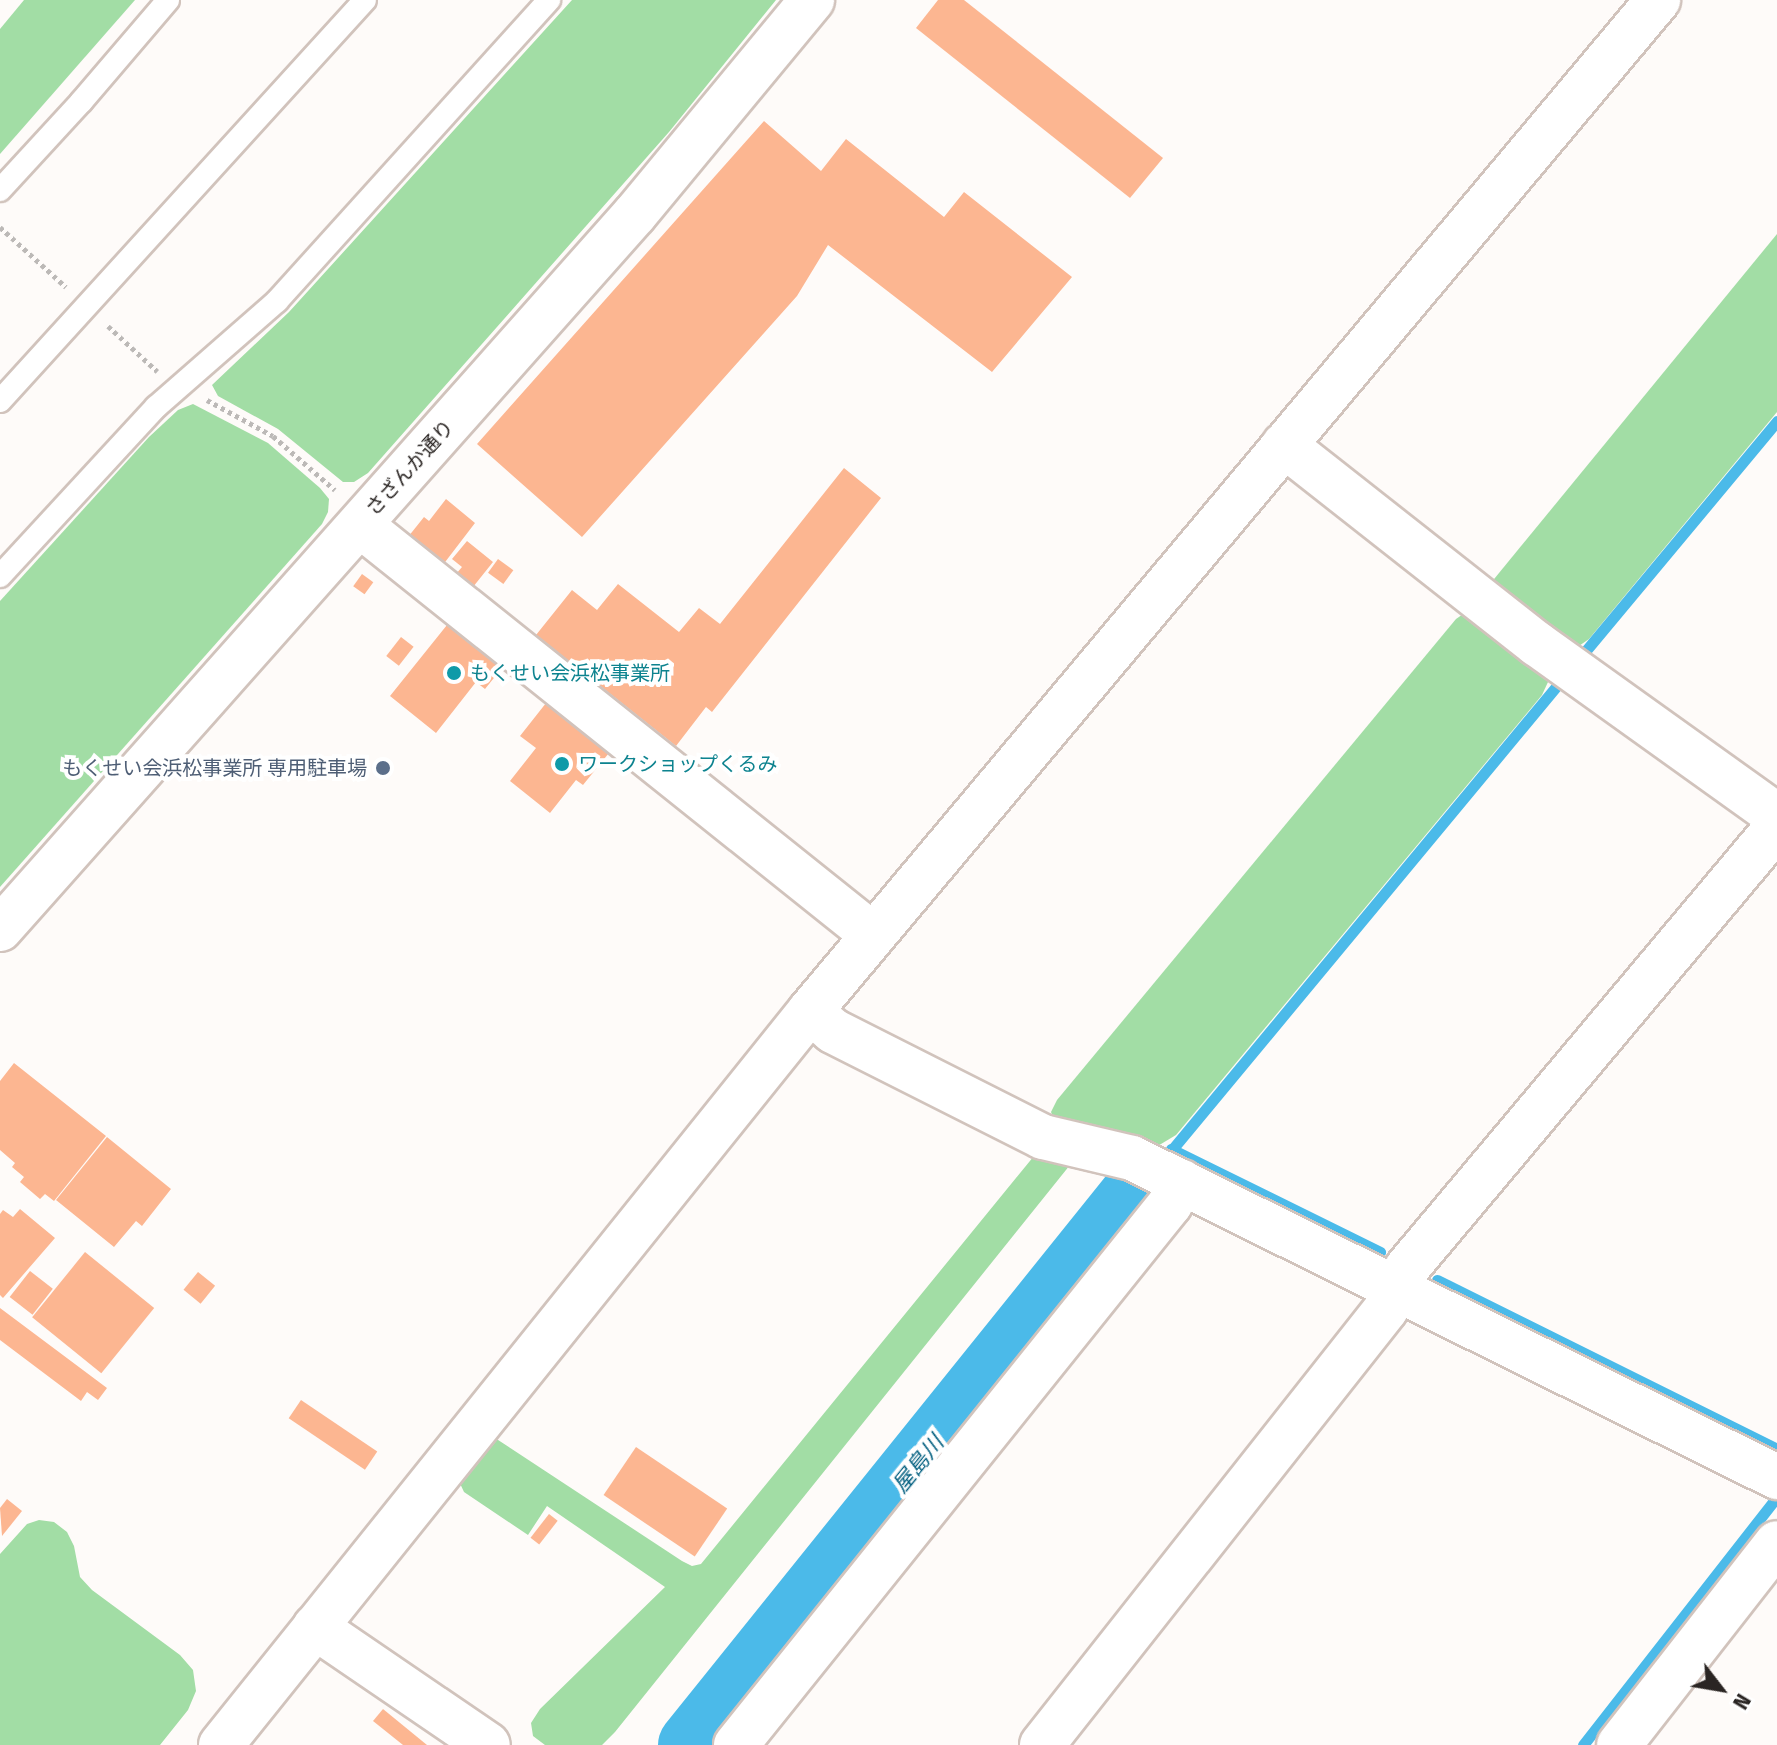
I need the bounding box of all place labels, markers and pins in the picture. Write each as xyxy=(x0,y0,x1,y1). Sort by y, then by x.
place label: もくせい会浜松事業所 xyxy=(470,661,670,685)
marker: もくせい会浜松事業所 xyxy=(445,664,463,682)
place label: ワークショップくるみ xyxy=(578,752,778,776)
marker: ワークショップくるみ xyxy=(553,755,571,773)
place label: もくせい会浜松事業所 専用駐車場 xyxy=(62,756,367,780)
marker: もくせい会浜松事業所 専用駐車場 xyxy=(374,759,392,777)

